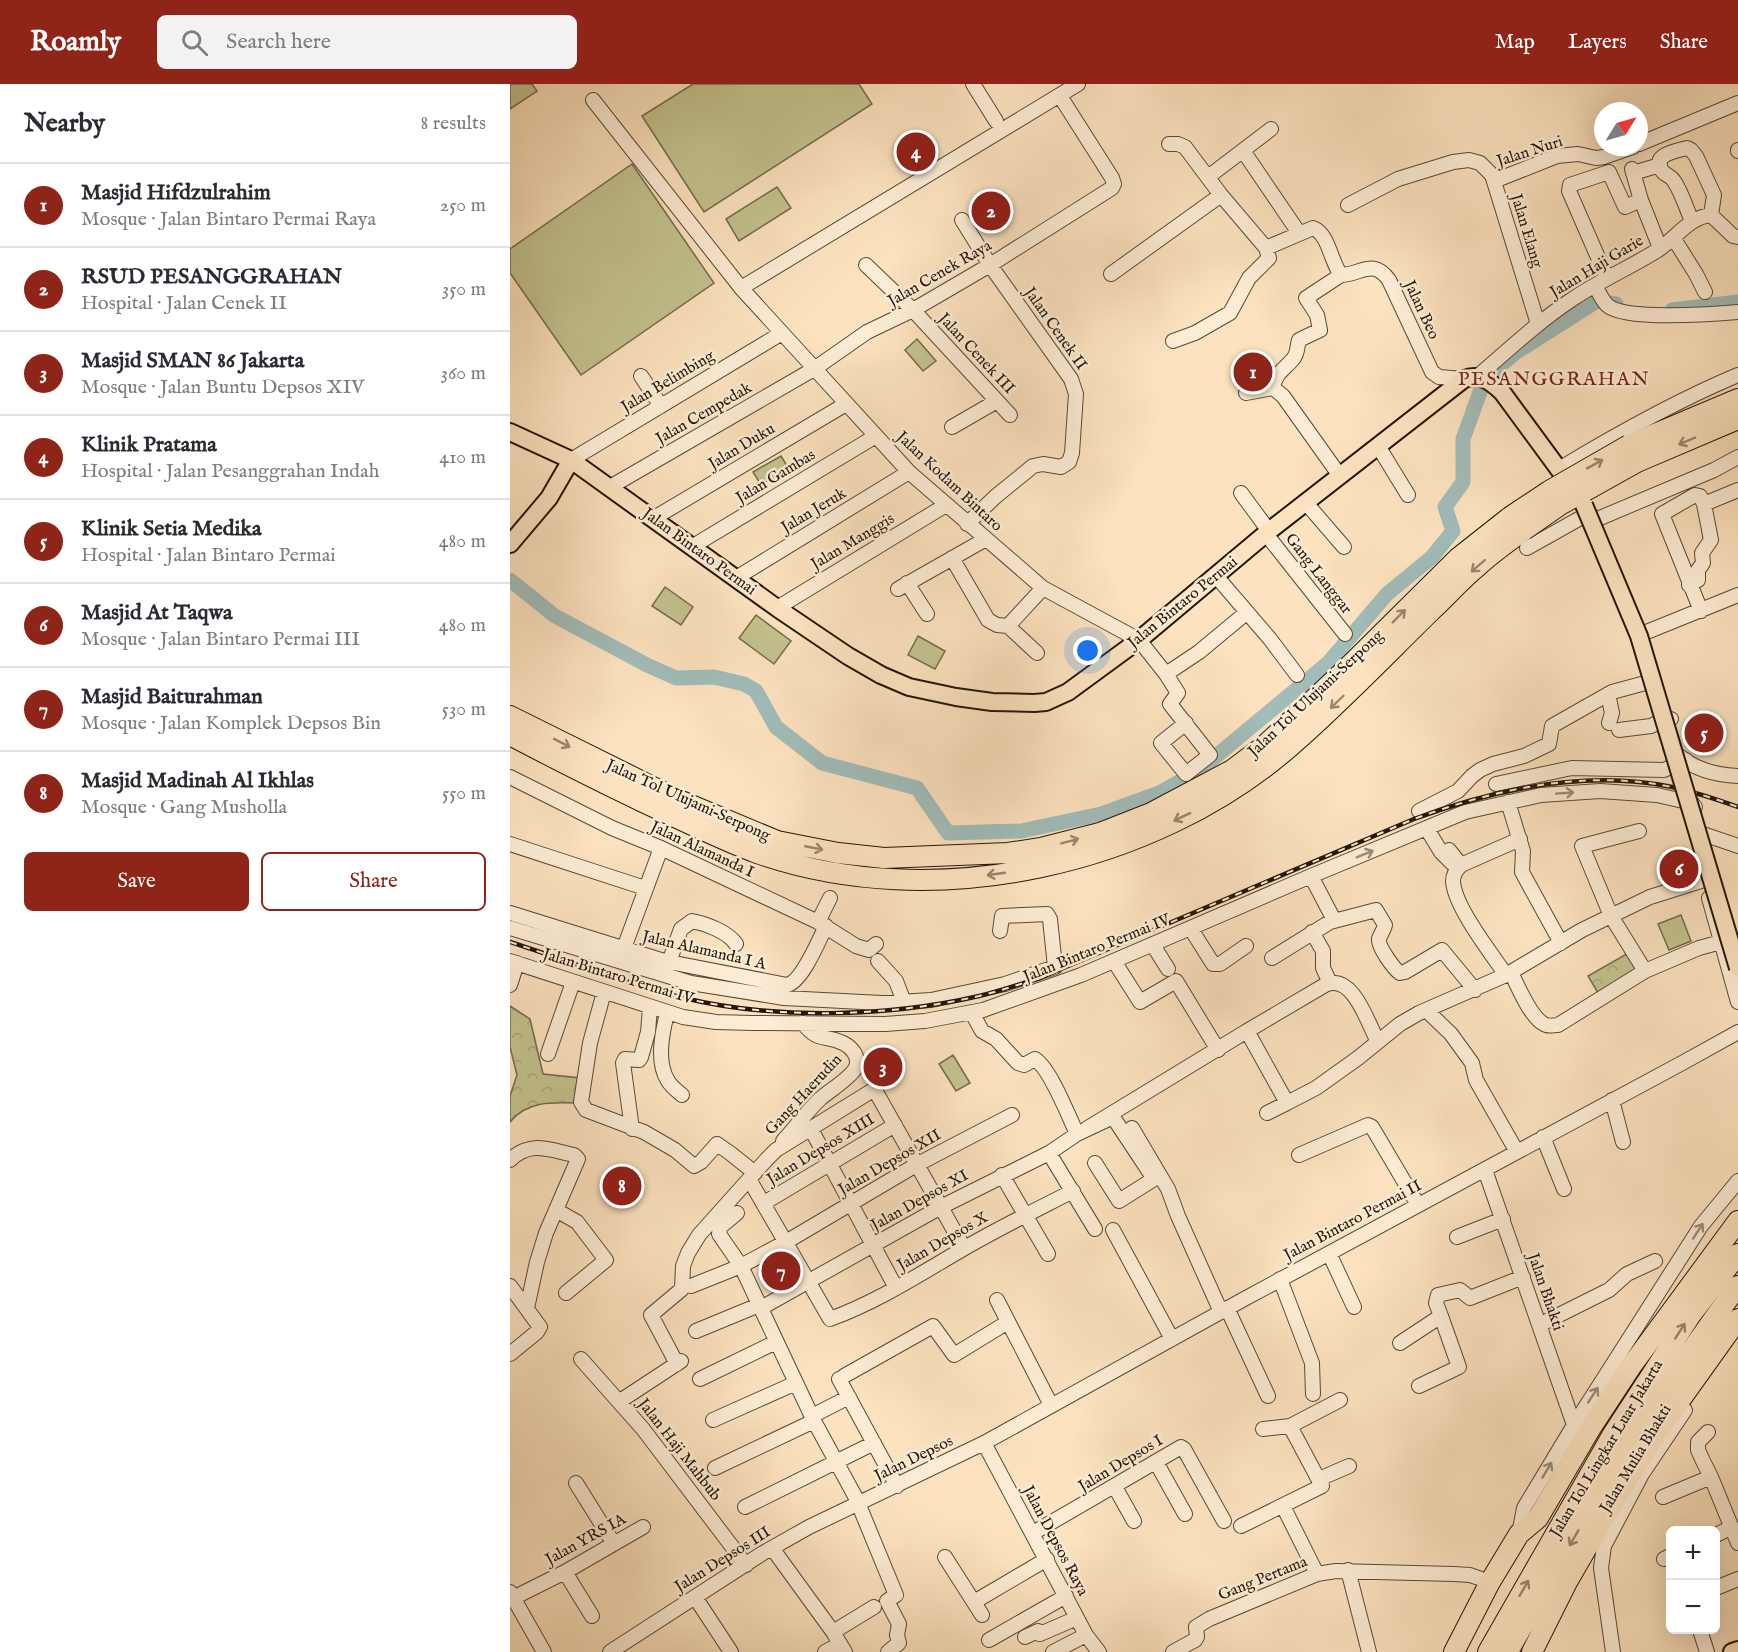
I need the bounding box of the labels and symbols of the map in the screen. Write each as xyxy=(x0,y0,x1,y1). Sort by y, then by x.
north arrow xyxy=(1594,102,1648,156)
pin: 4 xyxy=(896,130,936,174)
street label: Jalan Nuri xyxy=(1493,132,1566,173)
pin: 2 xyxy=(972,188,1010,234)
street label: Jalan Elang xyxy=(1505,190,1547,271)
street label: Jalan Haji Garie xyxy=(1545,231,1647,304)
street label: Jalan Cenek Raya xyxy=(883,236,996,313)
street label: Jalan Beo xyxy=(1398,275,1444,343)
street label: Jalan Cenek II xyxy=(1018,282,1091,374)
street label: Jalan Cenek III xyxy=(932,308,1019,399)
street label: Jalan Belimbing xyxy=(616,346,719,419)
pin: 1 xyxy=(1234,350,1272,394)
district label: PESANGGRAHAN xyxy=(1458,367,1650,392)
street label: Jalan Cempedak xyxy=(651,378,756,451)
street label: Jalan Duku xyxy=(703,419,779,476)
street label: Jalan Kodam Bintaro xyxy=(890,426,1007,537)
one-way arrow xyxy=(1679,436,1697,447)
street label: Jalan Gambas xyxy=(731,445,820,510)
one-way arrow xyxy=(1586,458,1604,469)
street label: Jalan Jeruk xyxy=(776,484,851,539)
street label: Jalan Bintaro Permai xyxy=(637,503,760,600)
street label: Jalan Manggis xyxy=(806,509,899,576)
street label: Gang Langgar xyxy=(1280,530,1356,619)
street label: Jalan Bintaro Permai xyxy=(1122,552,1242,655)
one-way arrow xyxy=(1470,560,1486,573)
one-way arrow xyxy=(1392,609,1407,624)
street label: Jalan Tol Ulujami–Serpong xyxy=(1243,626,1388,763)
your location xyxy=(1073,636,1102,665)
one-way arrow xyxy=(1330,694,1345,709)
pin: 5 xyxy=(1684,710,1724,756)
one-way arrow xyxy=(553,737,570,749)
street label: Jalan Tol Ulujami–Serpong xyxy=(601,755,774,846)
one-way arrow xyxy=(1555,787,1575,798)
one-way arrow xyxy=(1173,812,1191,824)
street label: Jalan Alamanda I xyxy=(645,816,757,883)
one-way arrow xyxy=(1060,835,1079,846)
one-way arrow xyxy=(804,843,823,854)
pin: 6 xyxy=(1660,846,1698,892)
one-way arrow xyxy=(1355,848,1374,859)
one-way arrow xyxy=(987,868,1007,879)
street label: Jalan Bintaro Permai IV xyxy=(1019,910,1174,988)
street label: Jalan Alamanda I A xyxy=(638,927,769,975)
street label: Jalan Bintaro Permai IV xyxy=(538,944,696,1010)
pin: 3 xyxy=(864,1044,902,1090)
street label: Gang Haerudin xyxy=(761,1050,847,1140)
street label: Jalan Depsos XIII xyxy=(762,1110,879,1191)
street label: Jalan Depsos XII xyxy=(835,1126,945,1200)
pin: 8 xyxy=(602,1164,642,1208)
street label: Jalan Depsos XI xyxy=(868,1166,972,1236)
street label: Jalan Bintaro Permai II xyxy=(1279,1176,1425,1267)
street label: Jalan Depsos X xyxy=(892,1208,992,1277)
one-way arrow xyxy=(1692,1223,1704,1240)
pin: 7 xyxy=(762,1248,800,1294)
street label: Jalan Bhakti xyxy=(1522,1249,1568,1333)
one-way arrow xyxy=(1674,1323,1686,1340)
street label: Jalan Tol Lingkar Luar Jakarta xyxy=(1545,1357,1668,1543)
one-way arrow xyxy=(1587,1387,1599,1404)
street label: Jalan Haji Mahbub xyxy=(632,1393,725,1506)
street label: Jalan Mulia Bhakti xyxy=(1595,1401,1676,1519)
street label: Jalan Depsos xyxy=(870,1431,957,1488)
street label: Jalan Depsos I xyxy=(1073,1431,1167,1498)
one-way arrow xyxy=(1541,1462,1553,1479)
street label: Jalan Depsos Raya xyxy=(1017,1481,1093,1600)
street label: Jalan YRS IA xyxy=(540,1509,631,1571)
street label: Jalan Depsos III xyxy=(670,1523,775,1598)
one-way arrow xyxy=(1568,1529,1580,1546)
street label: Gang Pertama xyxy=(1216,1552,1311,1606)
one-way arrow xyxy=(1519,1580,1531,1597)

